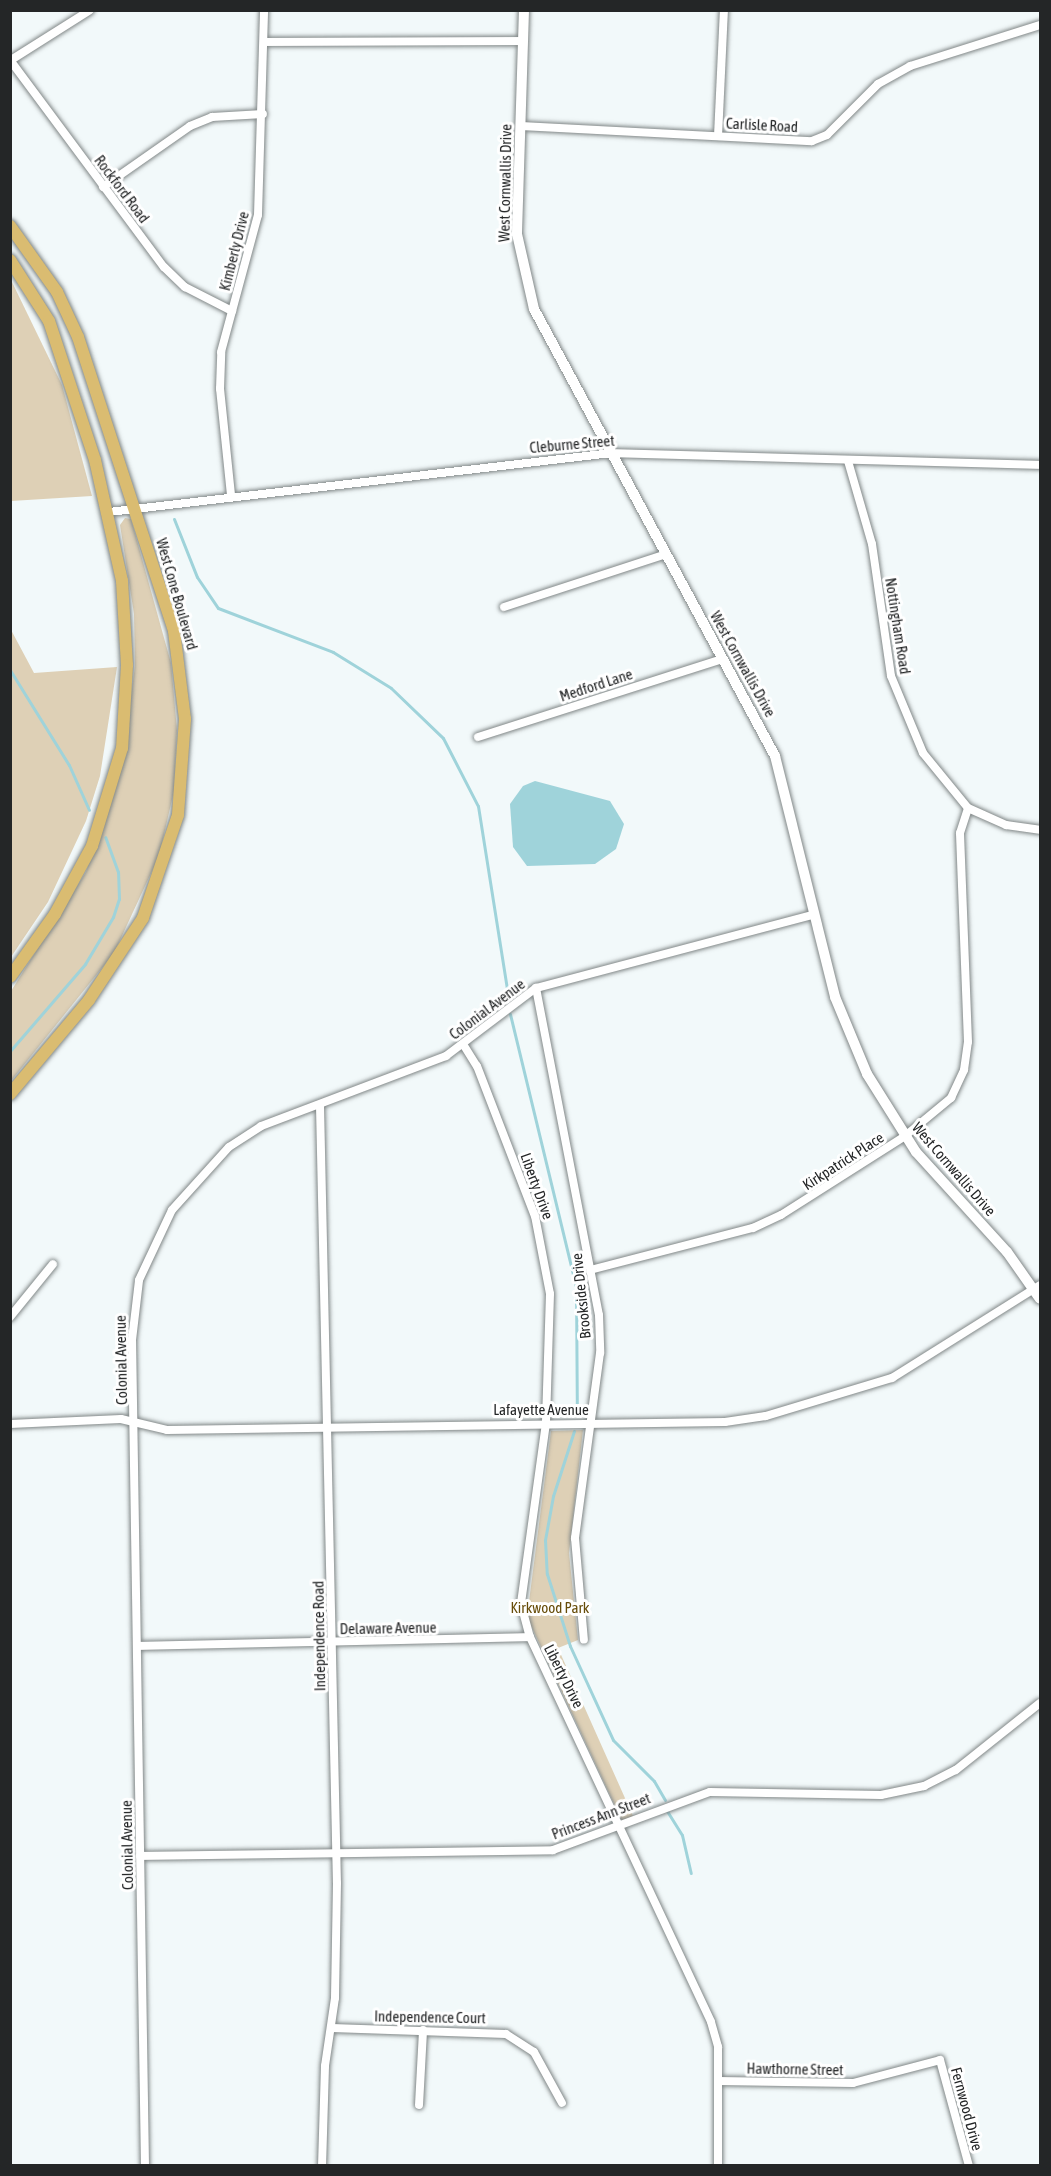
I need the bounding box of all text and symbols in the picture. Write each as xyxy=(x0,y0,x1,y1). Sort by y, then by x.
street label: Carlisle Road xyxy=(725,114,799,136)
street label: West Cornwallis Drive xyxy=(495,124,515,242)
street label: Rockford Road xyxy=(91,152,153,226)
street label: Kimberly Drive xyxy=(215,209,253,293)
street label: Cleburne Street xyxy=(529,431,615,457)
street label: West Cone Boulevard xyxy=(152,536,202,652)
street label: Nottingham Road xyxy=(881,576,915,676)
street label: West Cornwallis Drive xyxy=(707,608,779,720)
street label: Medford Lane xyxy=(557,665,635,705)
street label: Colonial Avenue xyxy=(446,975,528,1043)
street label: West Cornwallis Drive xyxy=(908,1119,1000,1219)
street label: Kirkpatrick Place xyxy=(799,1128,887,1194)
street label: Liberty Drive xyxy=(517,1150,557,1222)
street label: Brookside Drive xyxy=(568,1252,594,1340)
street label: Colonial Avenue xyxy=(111,1315,131,1405)
street label: Lafayette Avenue xyxy=(493,1401,589,1419)
street label: Independence Road xyxy=(309,1581,329,1691)
park label: Kirkwood Park xyxy=(511,1599,589,1617)
street label: Delaware Avenue xyxy=(339,1618,437,1638)
street label: Liberty Drive xyxy=(540,1641,588,1711)
street label: Princess Ann Street xyxy=(549,1789,653,1843)
street label: Colonial Avenue xyxy=(117,1800,137,1890)
street label: Independence Court xyxy=(374,2007,486,2027)
street label: Hawthorne Street xyxy=(746,2059,844,2079)
street label: Fernwood Drive xyxy=(947,2065,987,2153)

